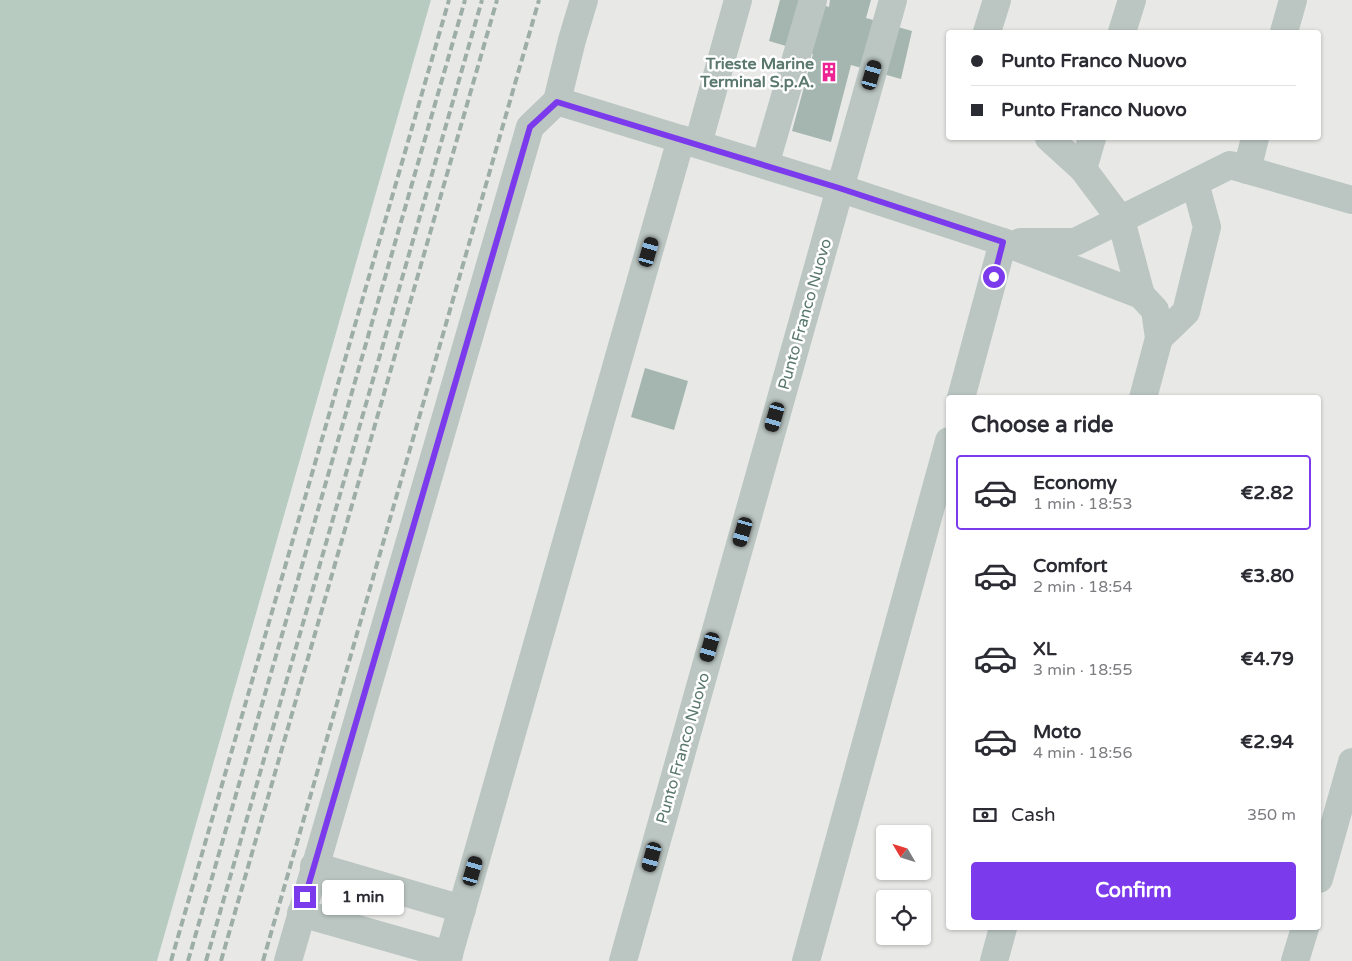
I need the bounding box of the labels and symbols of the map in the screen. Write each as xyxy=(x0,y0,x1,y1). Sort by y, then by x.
place label: Trieste Marine Terminal S.p.A. xyxy=(699,54,814,92)
car xyxy=(860,59,883,91)
building icon: Trieste Marine Terminal S.p.A. xyxy=(818,61,840,83)
car xyxy=(637,236,660,268)
street label: Punto Franco Nuovo xyxy=(774,236,836,392)
route start xyxy=(983,266,1005,288)
car xyxy=(763,401,786,433)
car xyxy=(731,516,754,548)
car xyxy=(698,631,721,663)
street label: Punto Franco Nuovo xyxy=(652,670,714,826)
north arrow xyxy=(876,825,931,880)
car xyxy=(640,841,663,873)
car xyxy=(461,855,484,887)
callout: 1 min xyxy=(322,880,405,914)
route end xyxy=(294,886,316,908)

